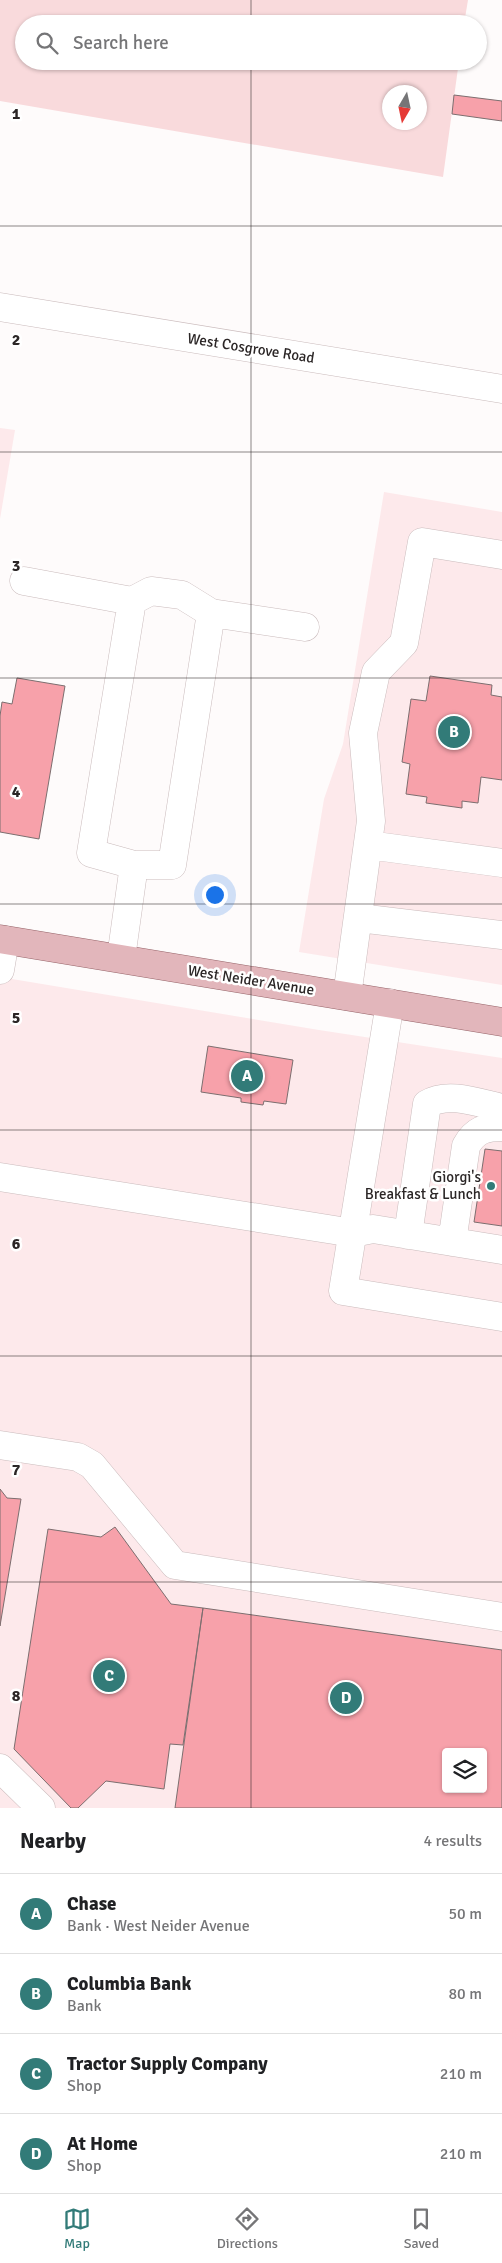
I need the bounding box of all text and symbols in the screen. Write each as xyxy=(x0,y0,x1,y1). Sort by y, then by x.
search box xyxy=(15,15,487,70)
icon: search xyxy=(33,29,61,57)
text: Search here xyxy=(73,31,169,55)
north arrow xyxy=(382,85,427,130)
text: 1 xyxy=(12,104,21,124)
street label: West Cosgrove Road xyxy=(186,329,316,367)
text: 2 xyxy=(12,330,20,350)
text: 3 xyxy=(12,556,20,576)
pin: B xyxy=(438,713,470,751)
text: 4 xyxy=(12,782,21,802)
your location xyxy=(202,882,228,908)
street label: West Neider Avenue xyxy=(187,961,315,999)
text: 5 xyxy=(12,1008,20,1028)
pin: A xyxy=(231,1057,263,1095)
place label: Giorgi's Breakfast & Lunch xyxy=(365,1168,481,1203)
marker: Giorgi's Breakfast & Lunch xyxy=(485,1180,497,1192)
text: 6 xyxy=(12,1234,21,1254)
text: 7 xyxy=(12,1460,21,1480)
pin: C xyxy=(93,1657,125,1695)
pin: D xyxy=(330,1679,362,1717)
text: 8 xyxy=(12,1686,21,1706)
map controls xyxy=(442,1748,487,1793)
button: layers xyxy=(442,1748,487,1793)
text: Nearby xyxy=(20,1828,86,1854)
text: 4 results xyxy=(423,1831,482,1851)
text: Chase xyxy=(67,1892,117,1916)
text: A xyxy=(31,1904,41,1924)
text: 50 m xyxy=(448,1904,482,1924)
text: Bank · West Neider Avenue xyxy=(67,1916,250,1936)
text: Columbia Bank xyxy=(67,1972,191,1996)
text: B xyxy=(31,1984,41,2004)
text: 80 m xyxy=(448,1984,482,2004)
text: Bank xyxy=(67,1996,102,2016)
text: Tractor Supply Company xyxy=(67,2052,268,2076)
text: C xyxy=(31,2064,41,2084)
text: 210 m xyxy=(440,2064,482,2084)
text: Shop xyxy=(67,2076,101,2096)
text: At Home xyxy=(67,2132,138,2156)
text: D xyxy=(31,2144,41,2164)
text: 210 m xyxy=(440,2144,482,2164)
text: Shop xyxy=(67,2156,101,2176)
tab: Map xyxy=(63,2205,91,2252)
tab: Directions xyxy=(217,2205,278,2252)
tab: Saved xyxy=(404,2205,439,2252)

